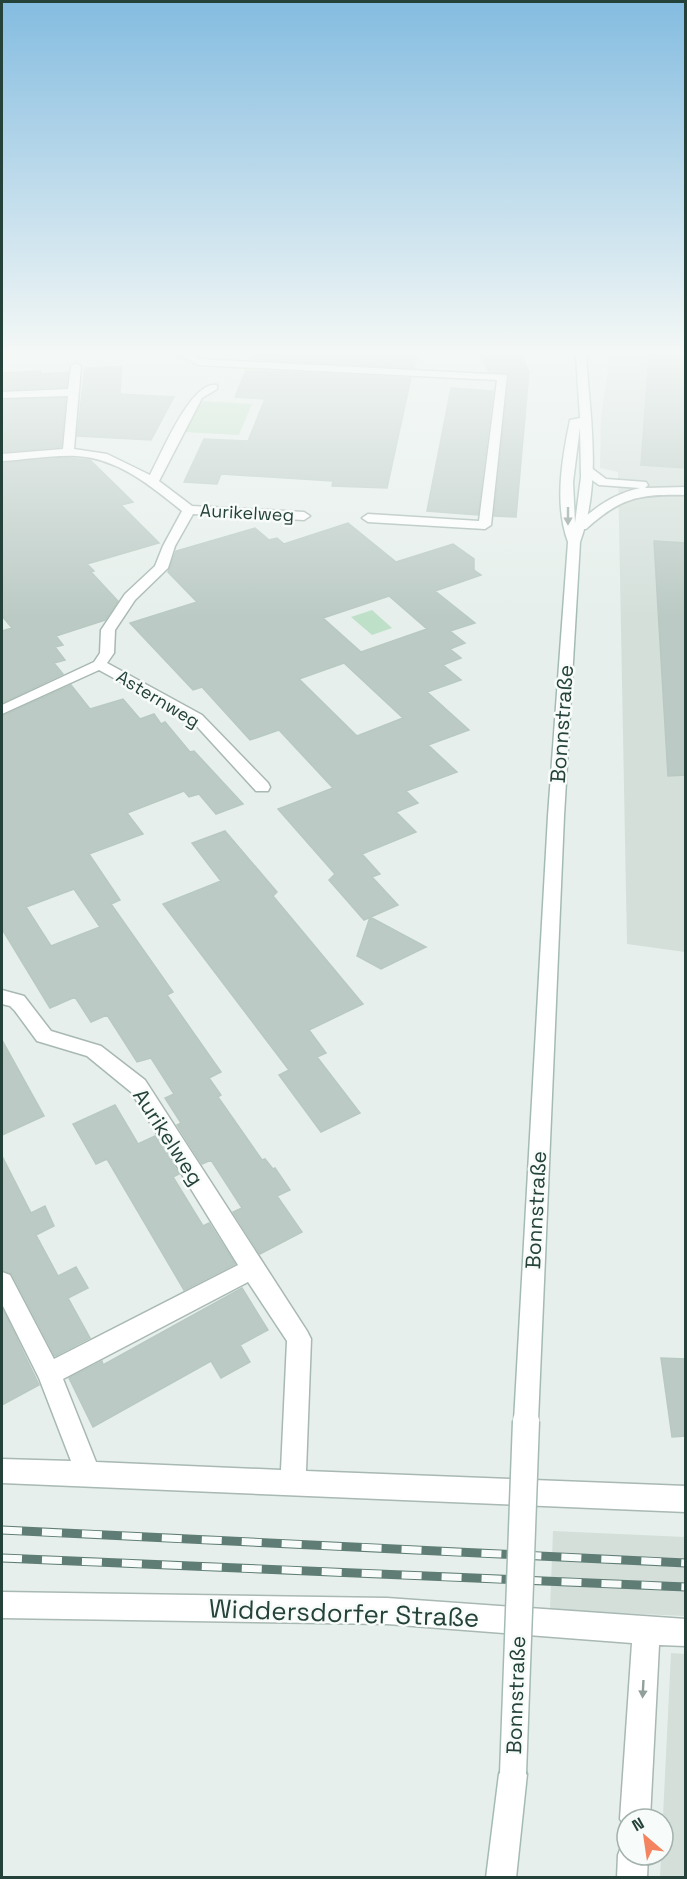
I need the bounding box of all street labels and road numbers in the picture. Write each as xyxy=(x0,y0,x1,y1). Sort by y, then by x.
street label: Aurikelweg xyxy=(199,499,295,526)
street label: Bonnstraße xyxy=(544,664,579,784)
street label: Asternweg xyxy=(112,665,204,732)
street label: Aurikelweg xyxy=(127,1083,210,1190)
street label: Bonnstraße xyxy=(519,1150,552,1270)
street label: Widdersdorfer Straße xyxy=(208,1591,480,1635)
street label: Bonnstraße xyxy=(500,1635,531,1755)

